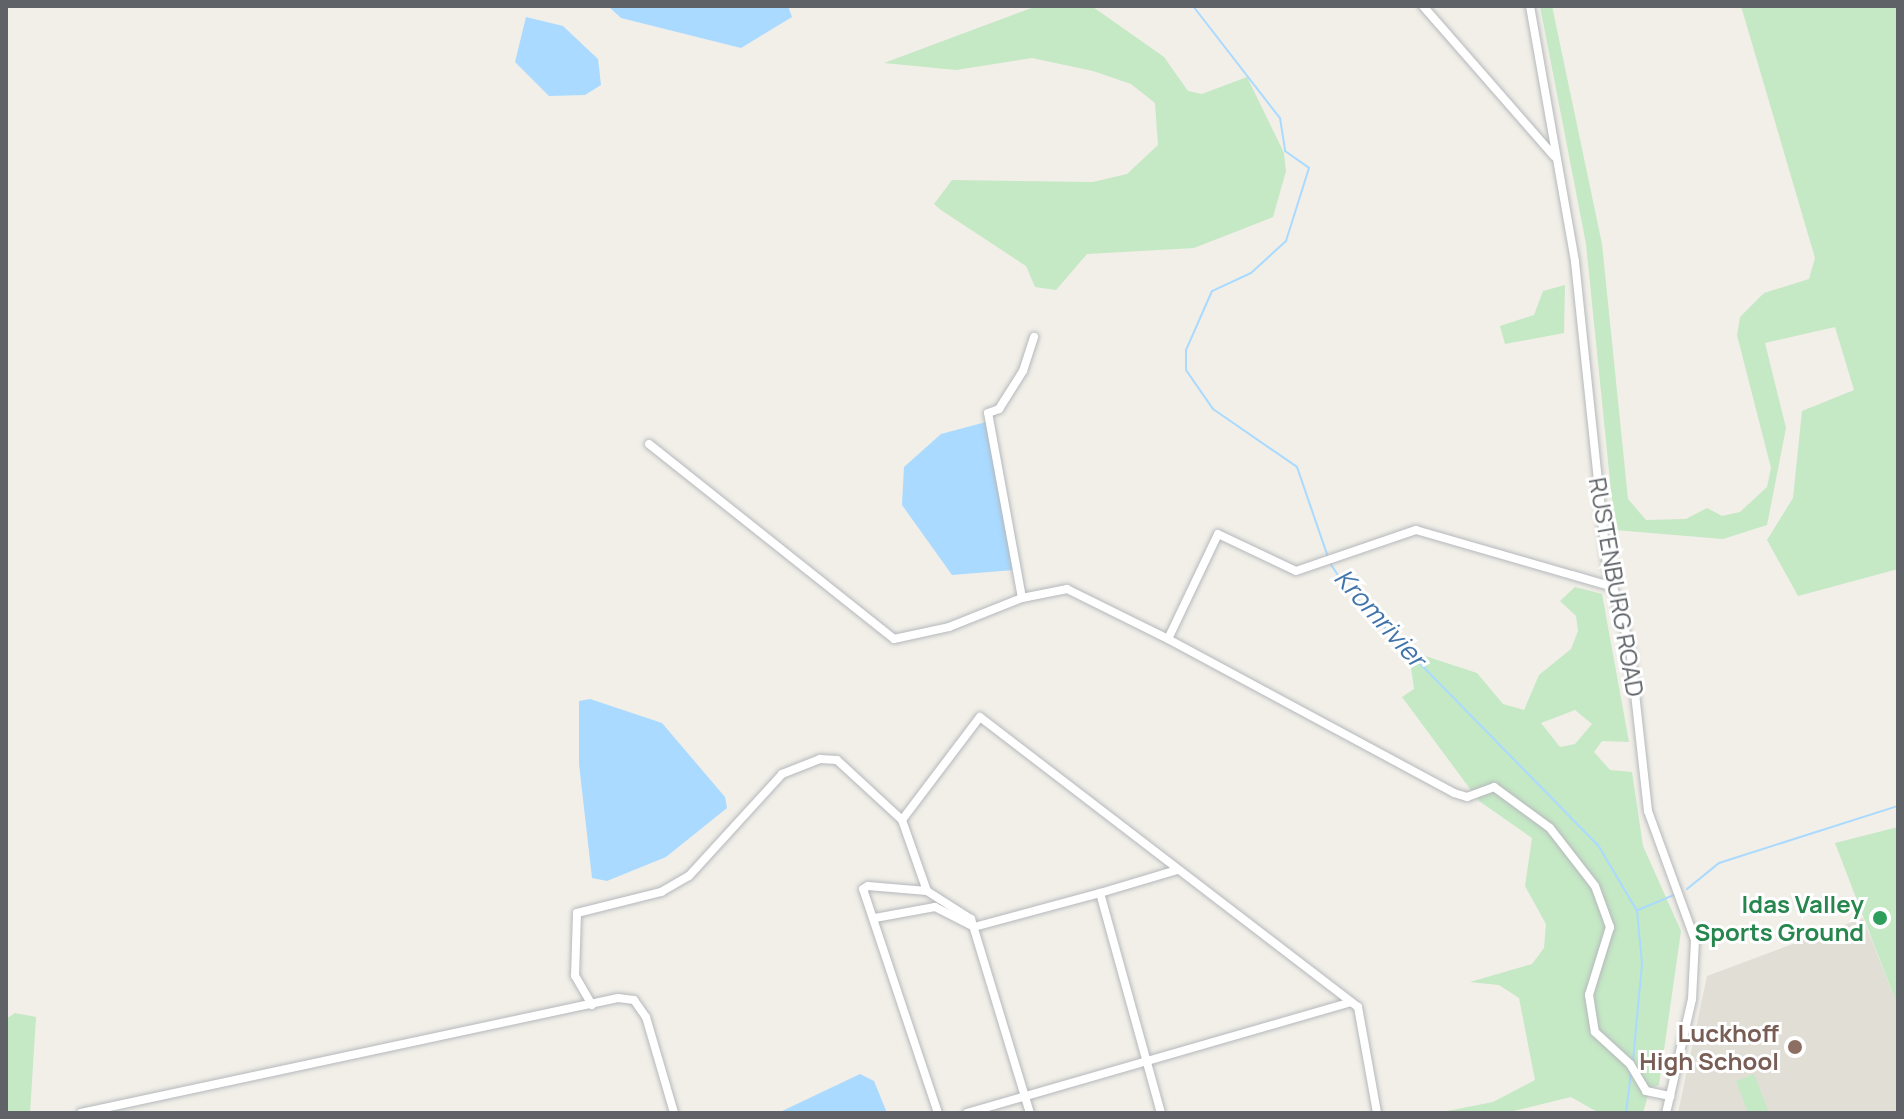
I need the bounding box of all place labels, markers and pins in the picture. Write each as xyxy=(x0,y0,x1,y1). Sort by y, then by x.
place label: Idas Valley Sports Ground xyxy=(1694,890,1864,946)
marker: Idas Valley Sports Ground xyxy=(1871,909,1889,927)
place label: Luckhoff High School xyxy=(1639,1019,1779,1075)
marker: Luckhoff High School xyxy=(1786,1038,1804,1056)

